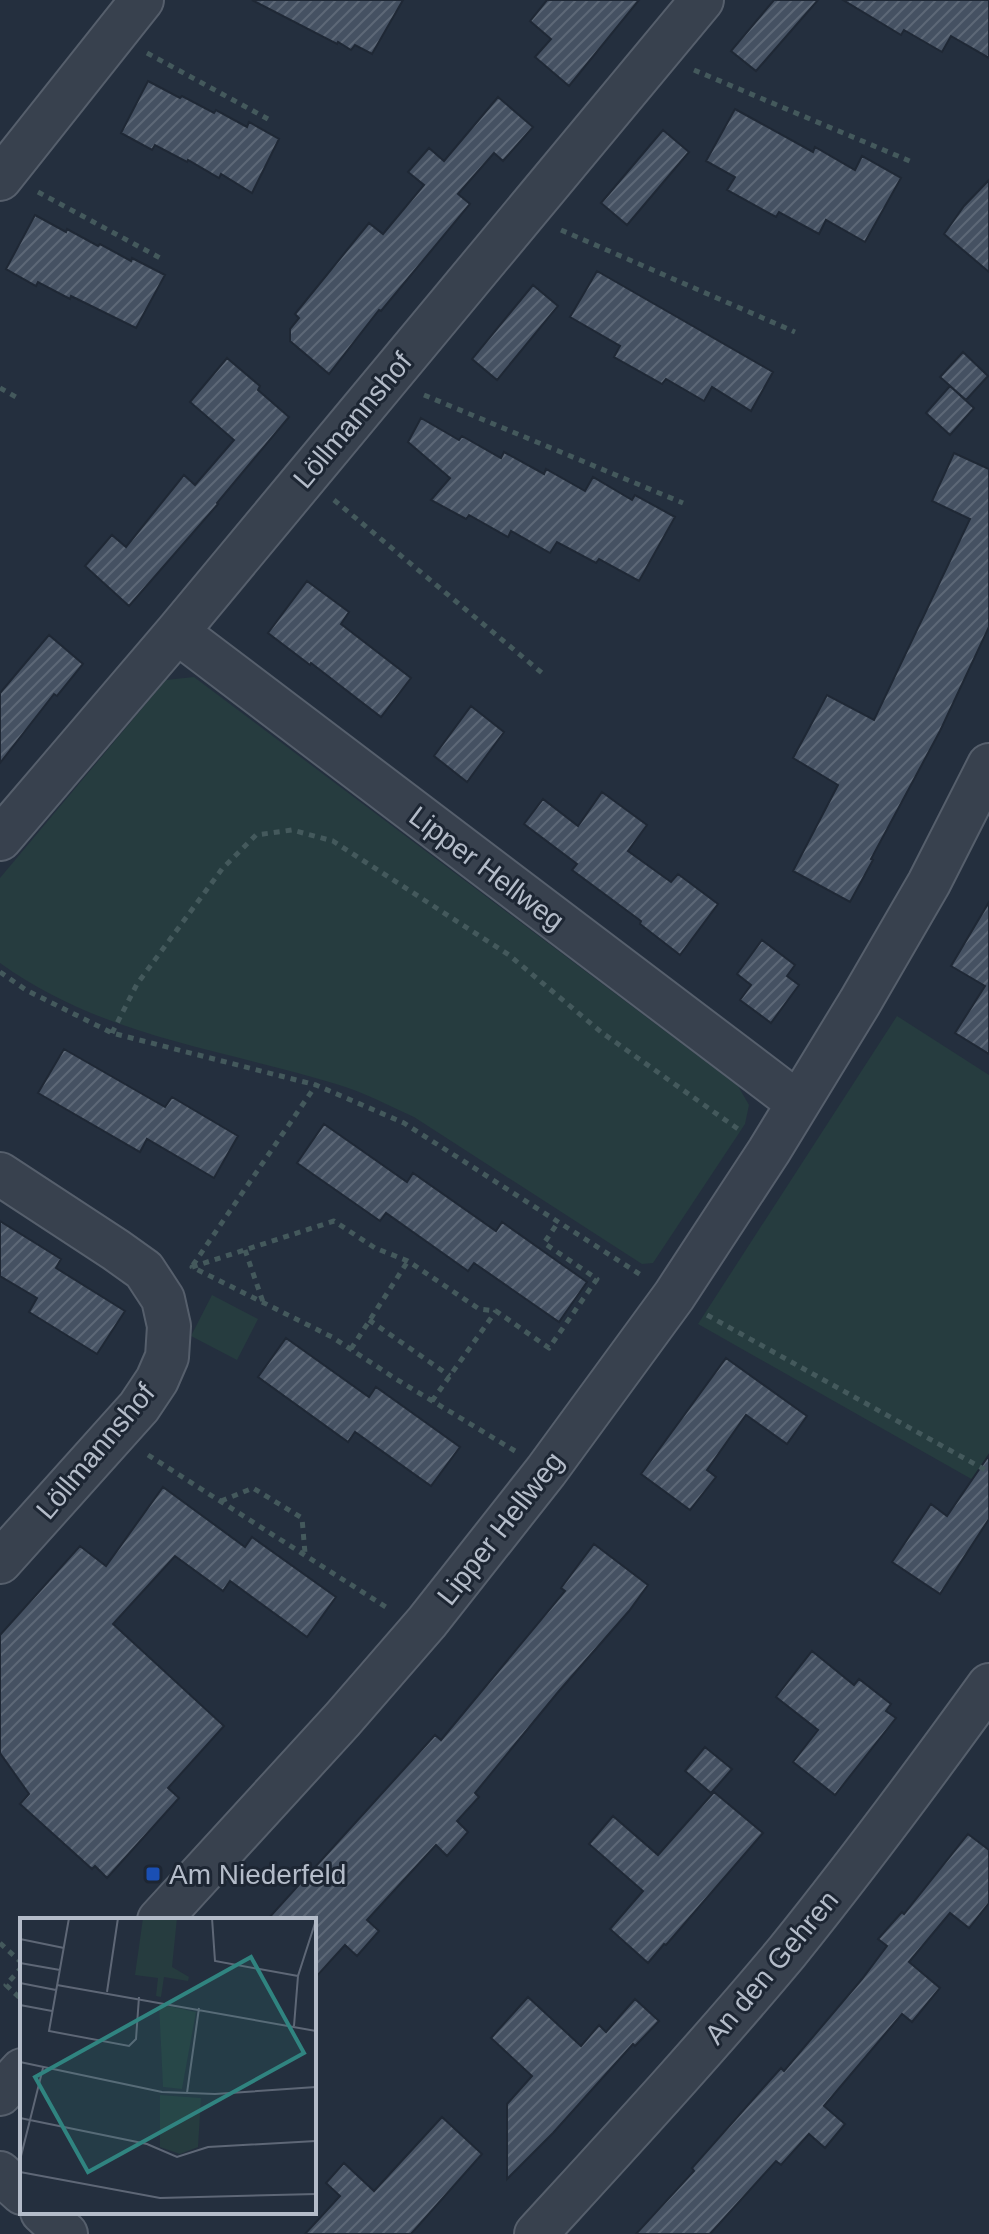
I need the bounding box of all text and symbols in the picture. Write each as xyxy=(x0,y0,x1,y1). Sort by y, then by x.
street label: Löllmannshof xyxy=(287,346,418,494)
street label: Lipper Hellweg xyxy=(403,800,570,937)
street label: Löllmannshof xyxy=(30,1377,161,1525)
street label: Lipper Hellweg xyxy=(431,1446,570,1611)
place label: Am Niederfeld xyxy=(169,1859,346,1890)
marker: Am Niederfeld xyxy=(144,1865,162,1883)
street label: An den Gehren xyxy=(698,1885,844,2050)
inset map xyxy=(20,1918,316,2214)

